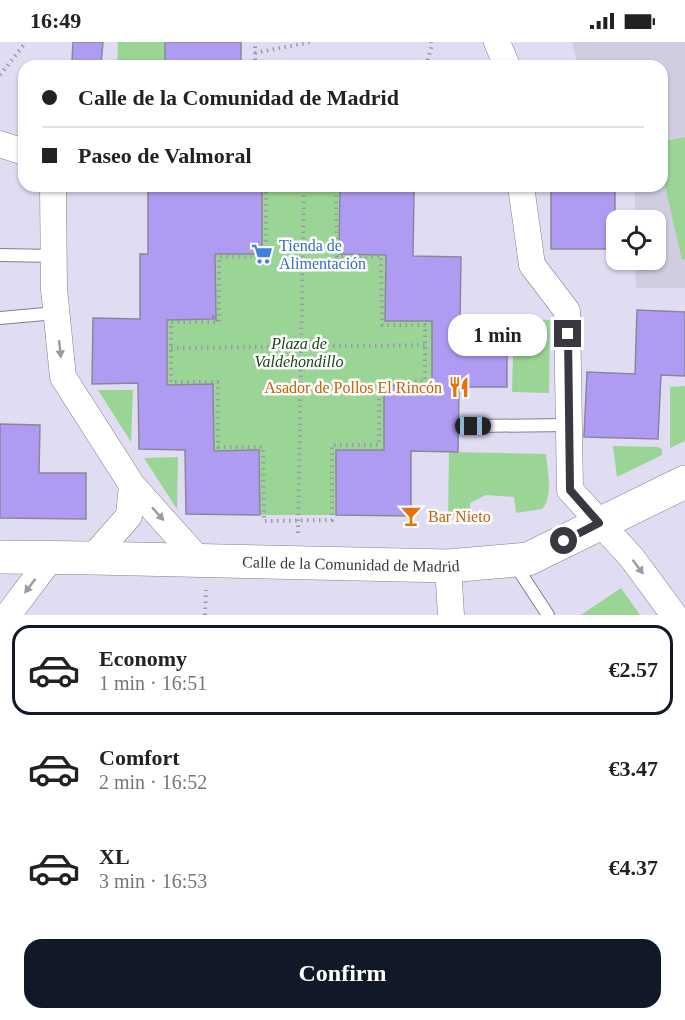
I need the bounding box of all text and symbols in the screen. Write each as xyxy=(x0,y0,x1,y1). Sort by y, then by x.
text: 16:49 xyxy=(30,8,81,33)
text: Calle de la Comunidad de Madrid xyxy=(78,85,399,110)
text: Paseo de Valmoral xyxy=(78,143,252,168)
map controls xyxy=(606,210,666,270)
button: locate xyxy=(606,210,666,270)
place label: Tienda de Alimentación xyxy=(279,237,366,272)
supermarket icon: Tienda de Alimentación xyxy=(250,242,274,266)
callout: 1 min xyxy=(448,313,547,355)
route end xyxy=(554,320,581,347)
text: 1 min xyxy=(473,324,522,346)
park label: Plaza de Valdehondillo xyxy=(255,335,343,370)
one-way arrow xyxy=(55,340,65,359)
restaurant icon: Asador de Pollos El Rincón xyxy=(447,375,471,399)
place label: Asador de Pollos El Rincón xyxy=(264,379,442,396)
car xyxy=(455,417,491,435)
bar icon: Bar Nieto xyxy=(399,504,423,528)
one-way arrow xyxy=(151,506,164,521)
place label: Bar Nieto xyxy=(428,508,491,525)
route start xyxy=(550,527,577,554)
street label: Calle de la Comunidad de Madrid xyxy=(242,553,460,575)
one-way arrow xyxy=(632,558,644,574)
one-way arrow xyxy=(24,579,36,594)
icon: car xyxy=(27,643,81,697)
text: Economy xyxy=(99,646,187,671)
text: €2.57 xyxy=(609,657,658,682)
text: 1 min · 16:51 xyxy=(99,672,207,694)
icon: car xyxy=(27,742,81,796)
text: Comfort xyxy=(99,745,180,770)
text: €3.47 xyxy=(609,756,658,781)
text: 2 min · 16:52 xyxy=(99,771,207,793)
icon: car xyxy=(27,841,81,895)
text: XL xyxy=(99,844,130,869)
text: €4.37 xyxy=(609,855,658,880)
text: 3 min · 16:53 xyxy=(99,870,207,892)
button: Confirm xyxy=(24,939,661,1008)

